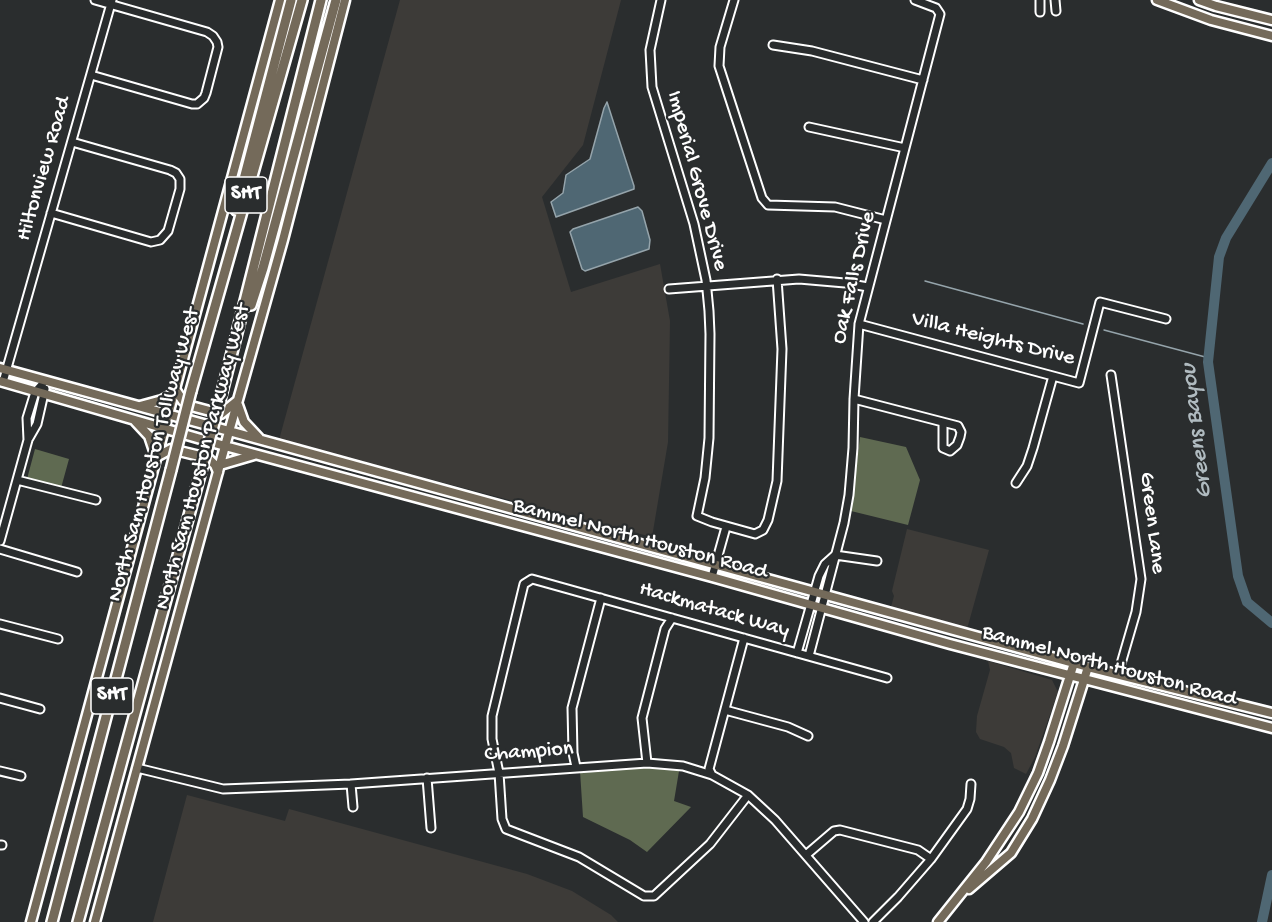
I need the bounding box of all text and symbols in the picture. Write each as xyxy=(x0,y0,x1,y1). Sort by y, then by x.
street label: Imperial Grove Drive xyxy=(659,88,733,274)
street label: Hiltonview Road xyxy=(12,94,78,244)
road number: SHT xyxy=(225,177,267,213)
street label: Oak Falls Drive xyxy=(827,209,883,347)
street label: North Sam Houston Parkway West xyxy=(150,301,258,613)
street label: North Sam Houston Tollway West xyxy=(103,305,207,605)
street label: Villa Heights Drive xyxy=(909,307,1077,373)
water label: Greens Bayou xyxy=(1175,362,1221,500)
street label: Green Lane xyxy=(1132,471,1170,575)
street label: Bammel North Houston Road xyxy=(510,493,770,587)
street label: Hackmatack Way xyxy=(636,577,792,645)
street label: Bammel North Houston Road xyxy=(979,620,1239,714)
road number: SHT xyxy=(91,678,133,714)
street label: Champion xyxy=(484,737,574,769)

